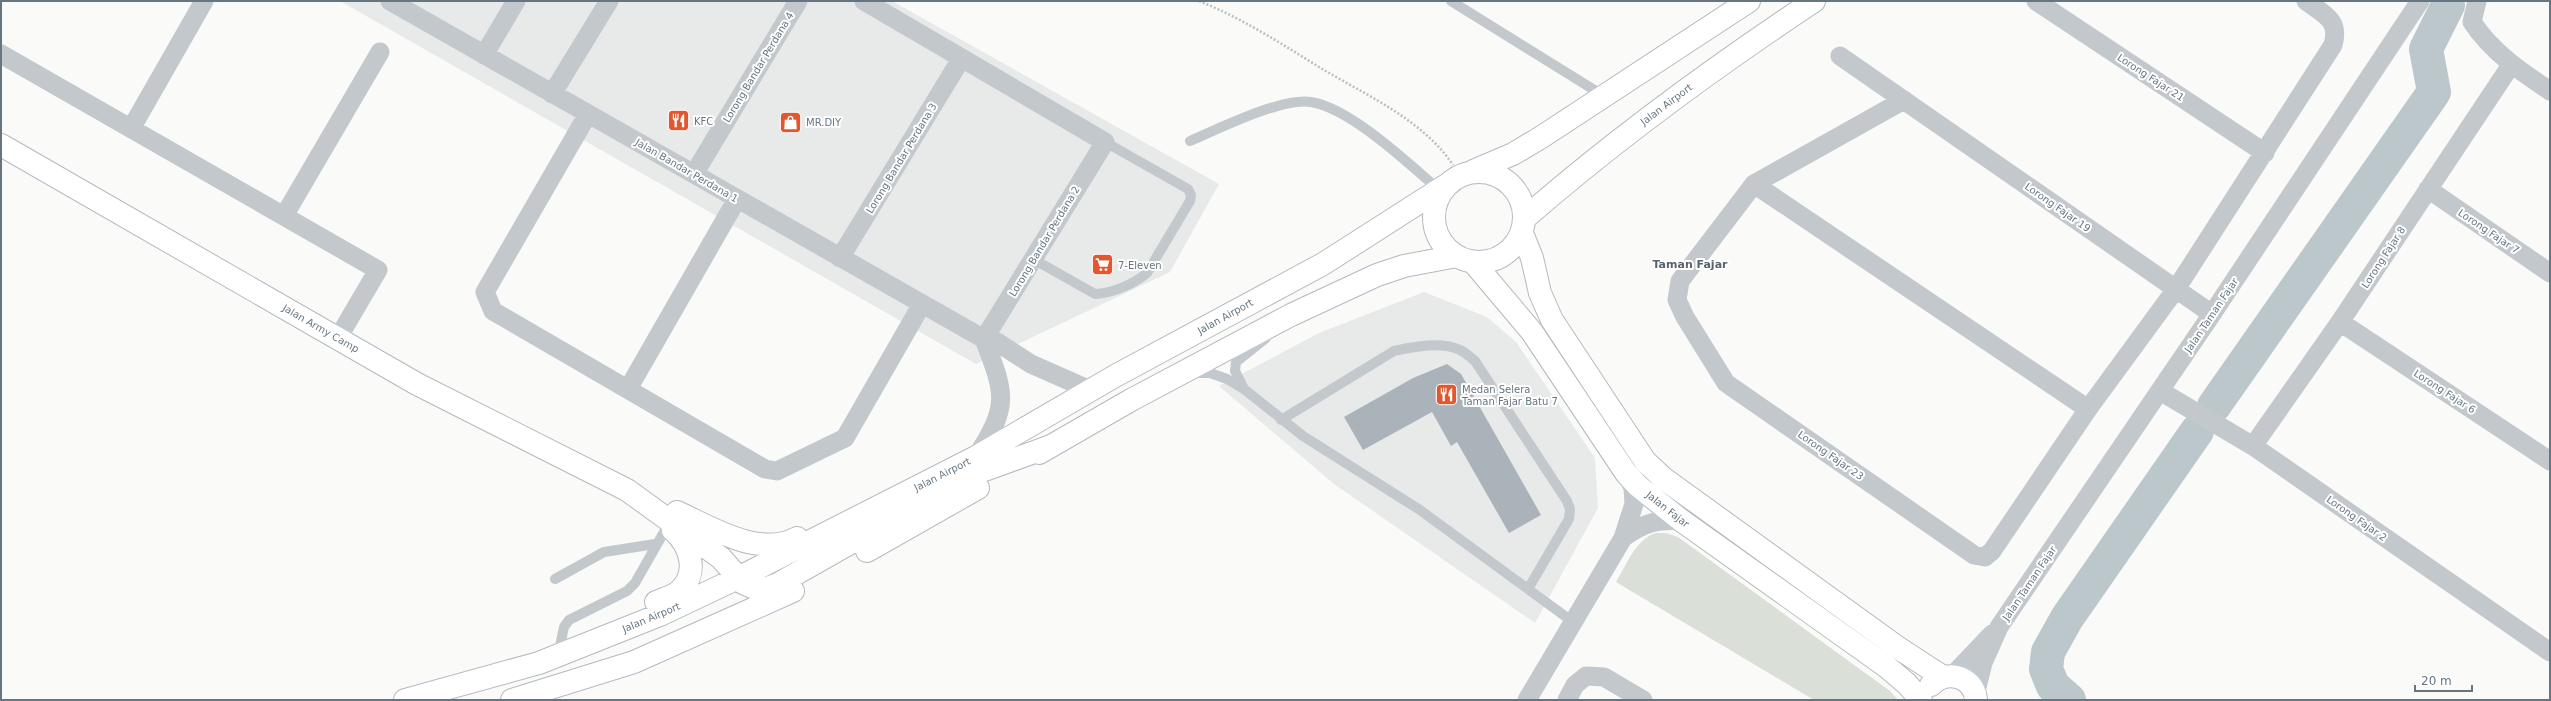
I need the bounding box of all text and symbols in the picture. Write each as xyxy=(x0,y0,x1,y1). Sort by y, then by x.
street label: Lorong Bandar Perdana 4 xyxy=(721,10,796,124)
street label: Lorong Fajar 21 xyxy=(2115,52,2186,103)
street label: Jalan Airport xyxy=(1638,81,1694,128)
street label: Lorong Bandar Perdana 3 xyxy=(864,101,939,215)
restaurant icon: KFC xyxy=(666,108,692,134)
shop icon: MR.DIY xyxy=(778,109,804,135)
place label: KFC xyxy=(694,116,713,127)
place label: MR.DIY xyxy=(806,117,842,128)
street label: Jalan Bandar Perdana 1 xyxy=(633,136,740,204)
street label: Lorong Fajar 19 xyxy=(2023,181,2093,234)
street label: Lorong Bandar Perdana 2 xyxy=(1007,184,1082,298)
street label: Lorong Fajar 7 xyxy=(2456,207,2521,256)
street label: Lorong Fajar 8 xyxy=(2359,225,2407,290)
supermarket icon: 7-Eleven xyxy=(1090,252,1116,278)
district label: Taman Fajar xyxy=(1653,258,1728,271)
place label: 7-Eleven xyxy=(1118,260,1162,271)
street label: Jalan Taman Fajar xyxy=(2182,275,2241,355)
street label: Jalan Airport xyxy=(1195,297,1255,337)
street label: Jalan Army Camp xyxy=(280,302,361,355)
street label: Lorong Fajar 6 xyxy=(2412,367,2477,415)
restaurant icon: Medan Selera Taman Fajar Batu 7 xyxy=(1434,382,1460,408)
place label: Medan Selera Taman Fajar Batu 7 xyxy=(1461,384,1558,407)
street label: Lorong Fajar 23 xyxy=(1796,429,1866,482)
street label: Jalan Airport xyxy=(911,455,972,494)
street label: Jalan Fajar xyxy=(1643,489,1692,530)
street label: Lorong Fajar 2 xyxy=(2325,494,2389,543)
street label: Jalan Taman Fajar xyxy=(2000,543,2059,623)
street label: Jalan Airport xyxy=(620,600,682,635)
scale bar xyxy=(2415,667,2472,693)
text: 20 m xyxy=(2421,674,2452,688)

